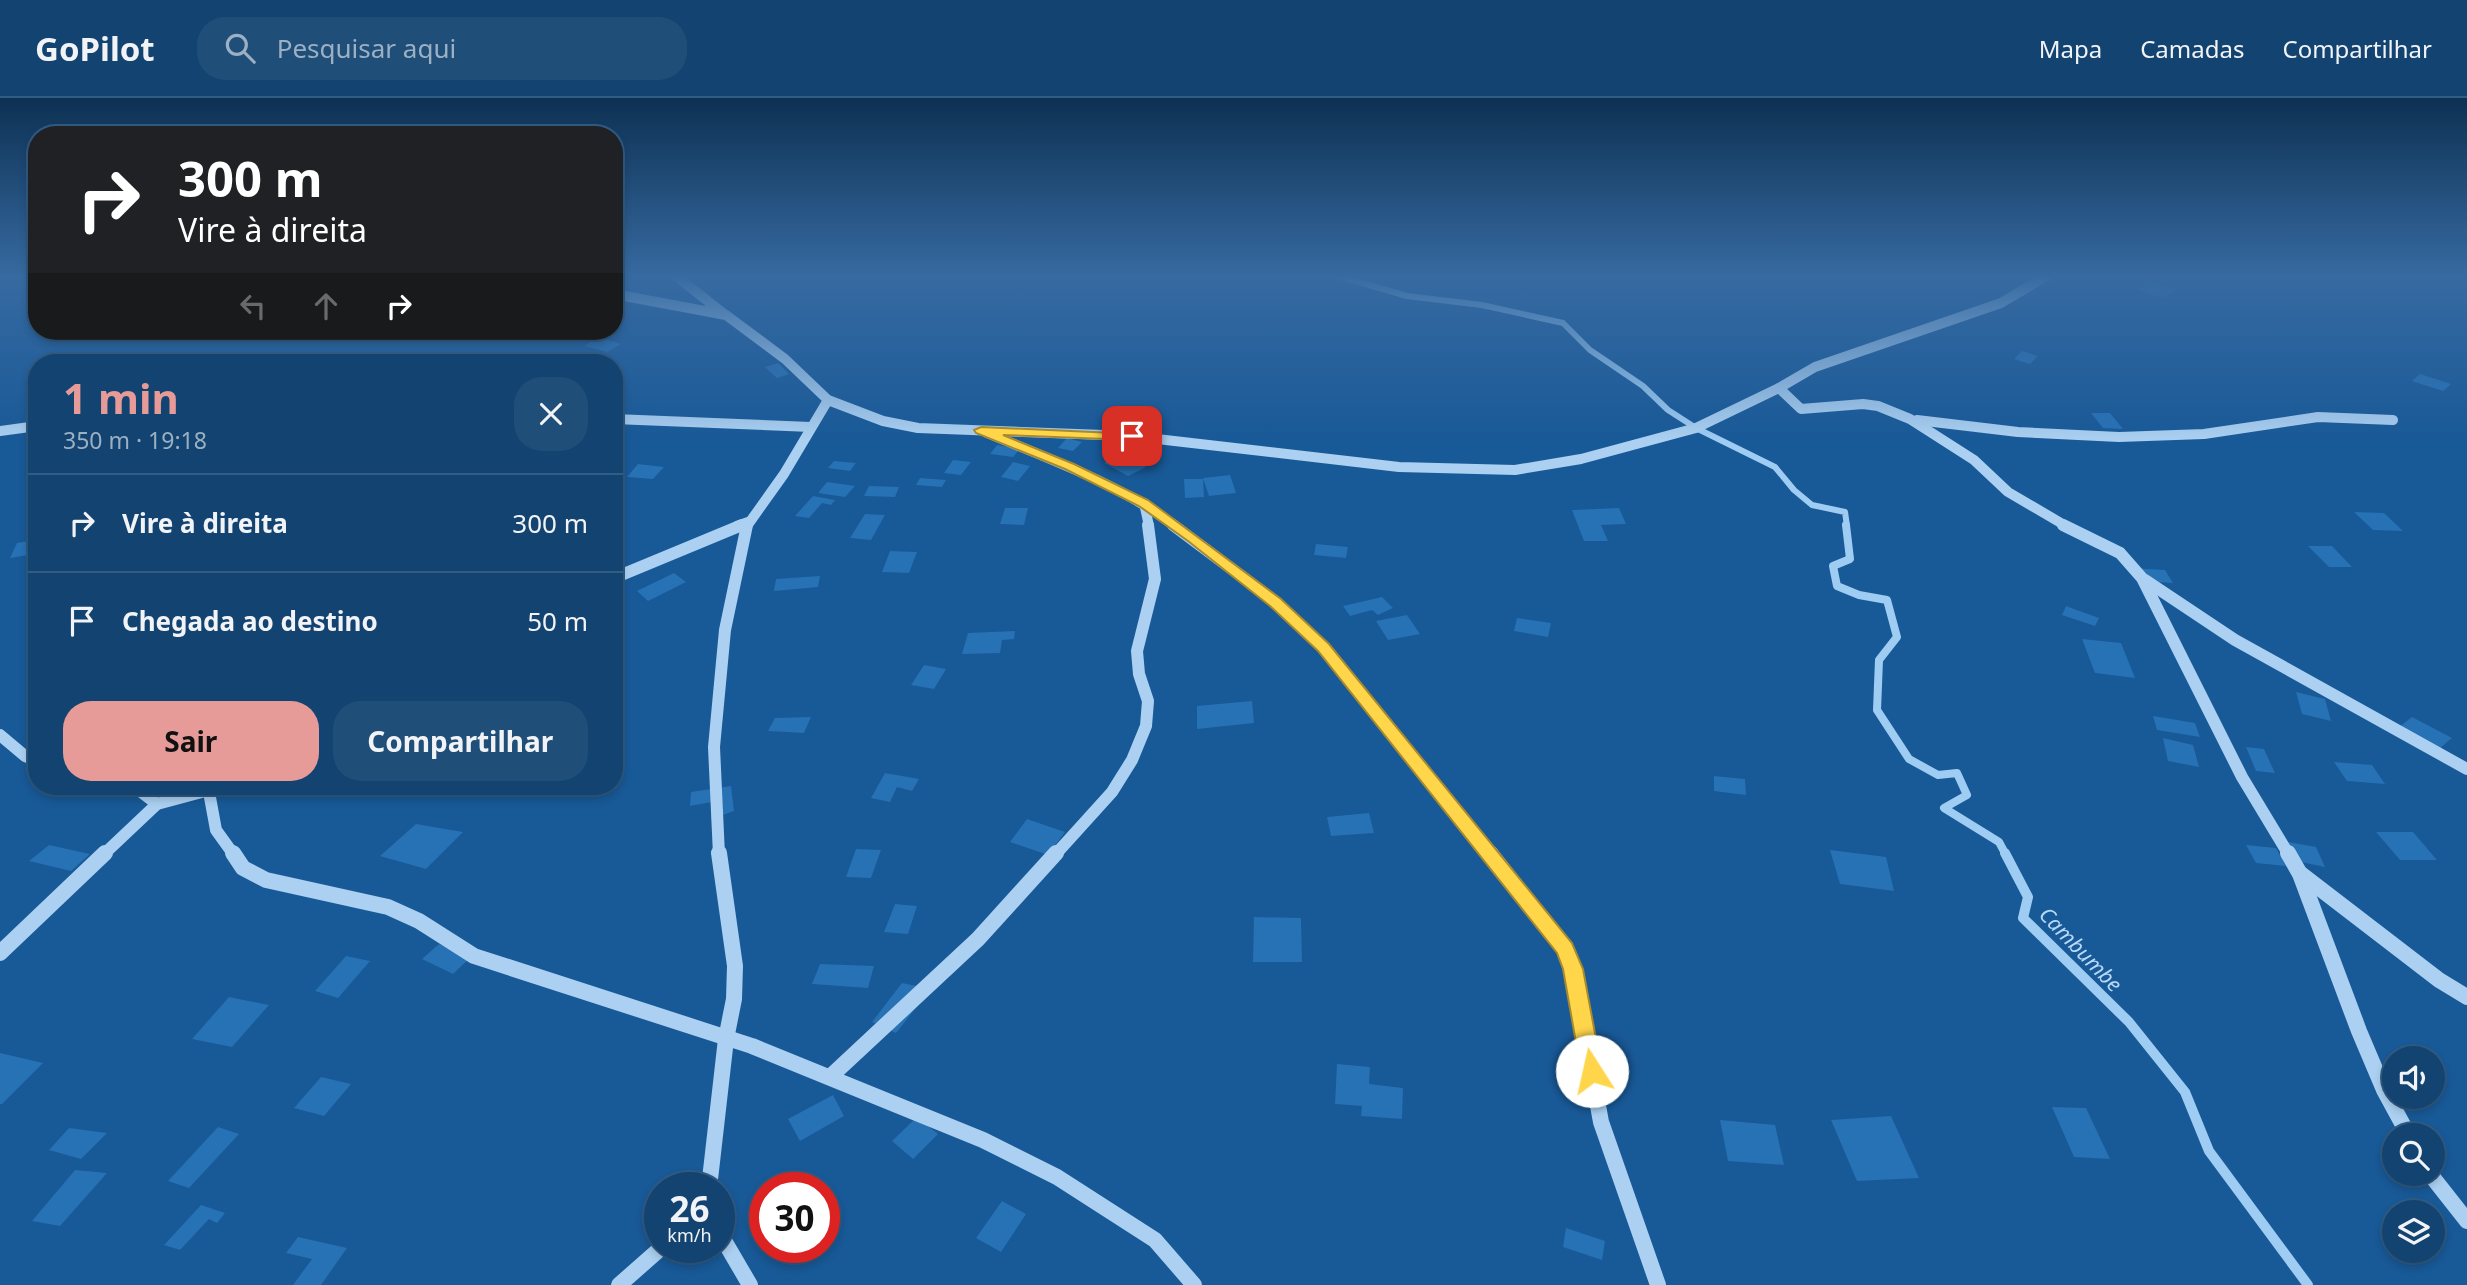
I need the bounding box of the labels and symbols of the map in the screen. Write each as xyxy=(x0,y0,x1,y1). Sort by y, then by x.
pin xyxy=(1102,406,1162,466)
water label: Cambumbe xyxy=(2033,900,2129,998)
position arrow xyxy=(1555,1034,1629,1108)
speed limit sign: 30 xyxy=(749,1172,840,1263)

